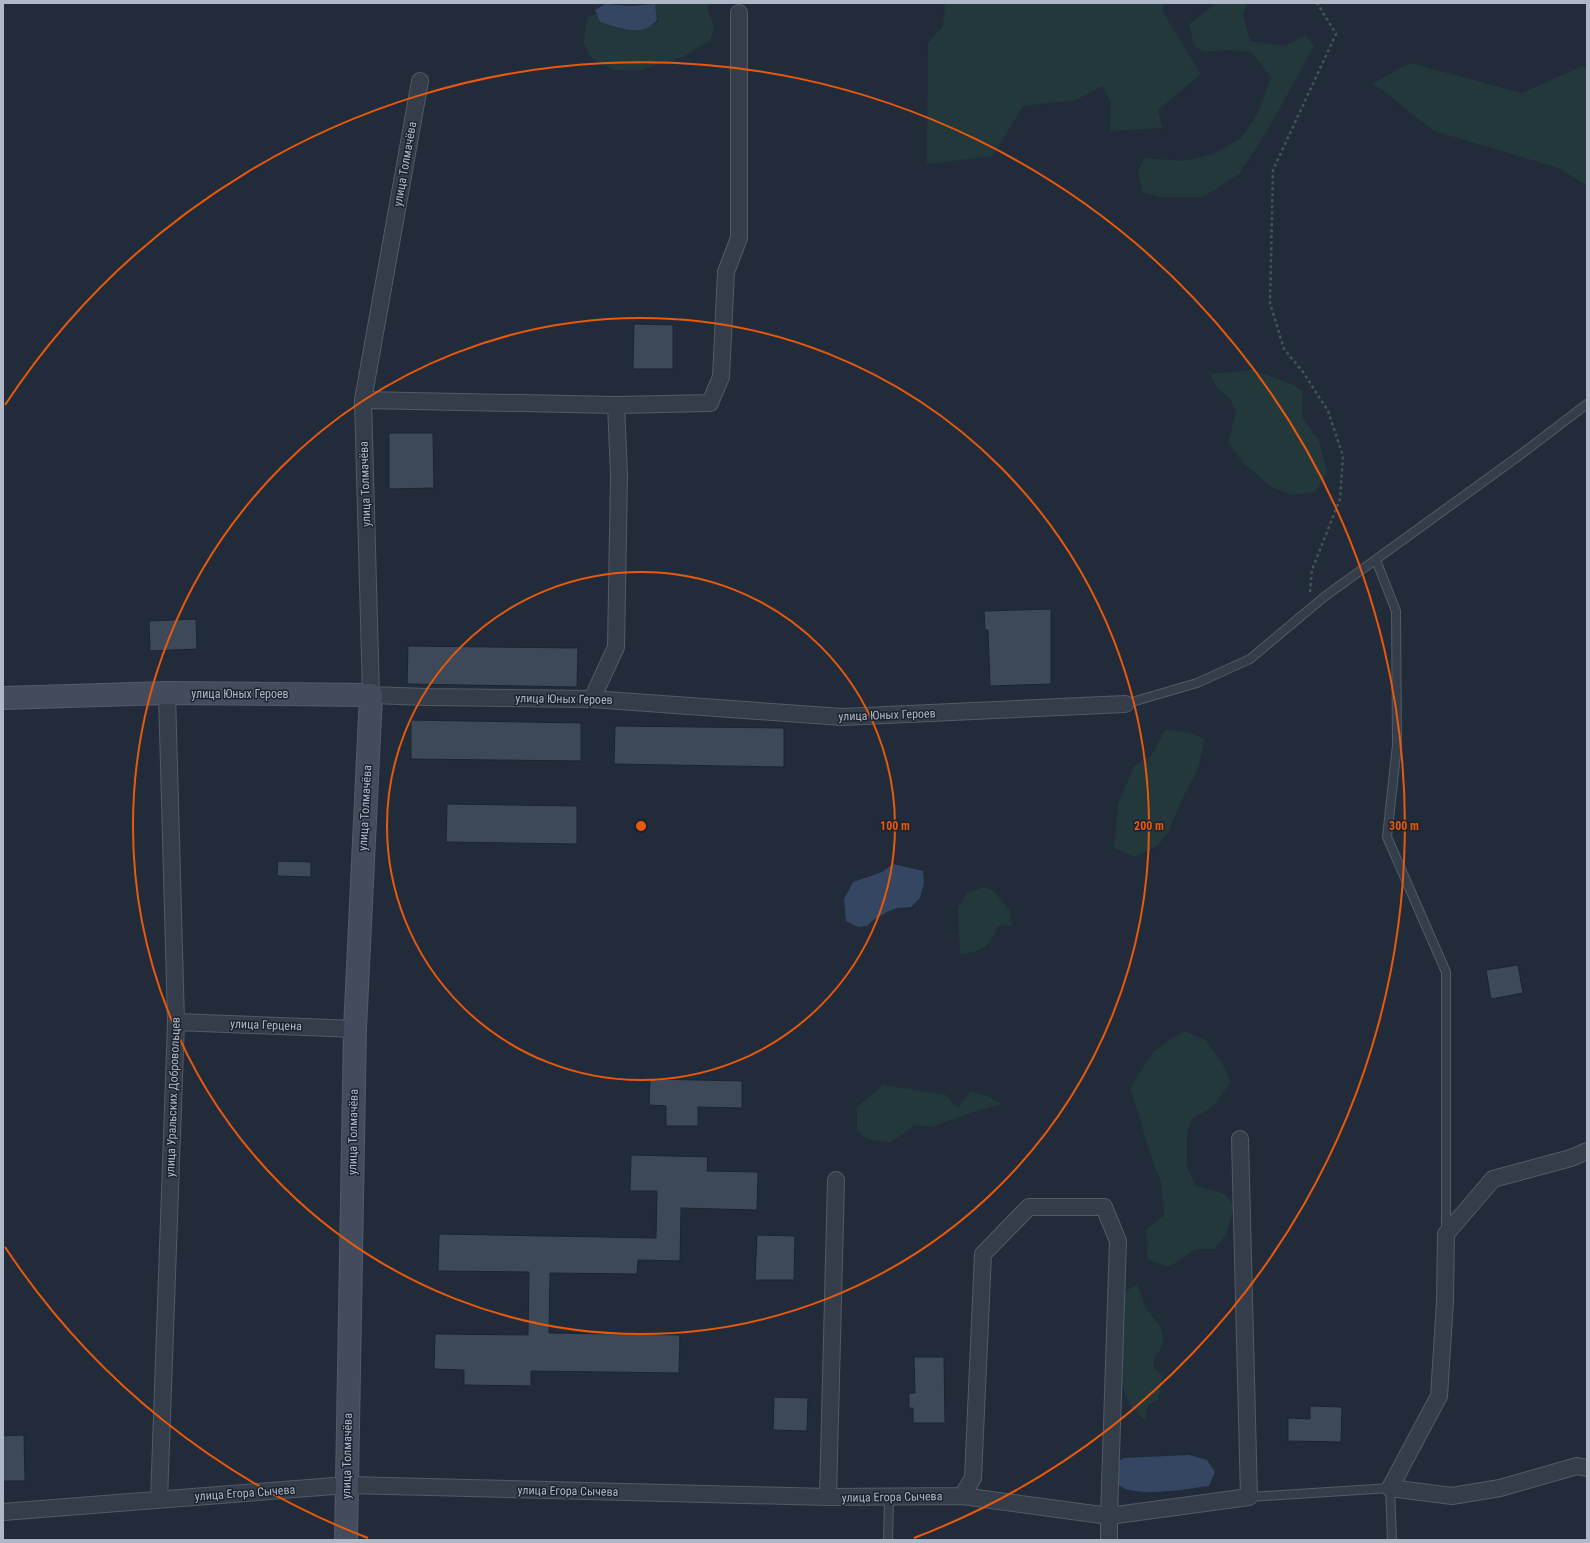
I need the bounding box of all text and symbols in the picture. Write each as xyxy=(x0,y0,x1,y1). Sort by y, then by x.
street label: улица Толмачёва xyxy=(391,120,419,208)
street label: улица Толмачёва xyxy=(356,441,373,527)
street label: улица Юных Героев xyxy=(191,687,289,701)
street label: улица Юных Героев xyxy=(515,691,613,707)
street label: улица Юных Героев xyxy=(838,706,936,724)
street label: улица Толмачёва xyxy=(356,764,374,851)
centre of rings xyxy=(634,819,648,833)
text: 100 m xyxy=(880,819,910,833)
text: 200 m xyxy=(1134,819,1164,833)
text: 300 m xyxy=(1389,819,1419,833)
street label: улица Уральских Добровольцев xyxy=(163,1017,183,1177)
street label: улица Герцена xyxy=(230,1017,302,1033)
street label: улица Толмачёва xyxy=(345,1089,361,1175)
street label: улица Толмачёва xyxy=(339,1413,355,1499)
street label: улица Егора Сычева xyxy=(194,1482,296,1503)
street label: улица Егора Сычева xyxy=(518,1483,619,1499)
street label: улица Егора Сычева xyxy=(842,1489,943,1505)

